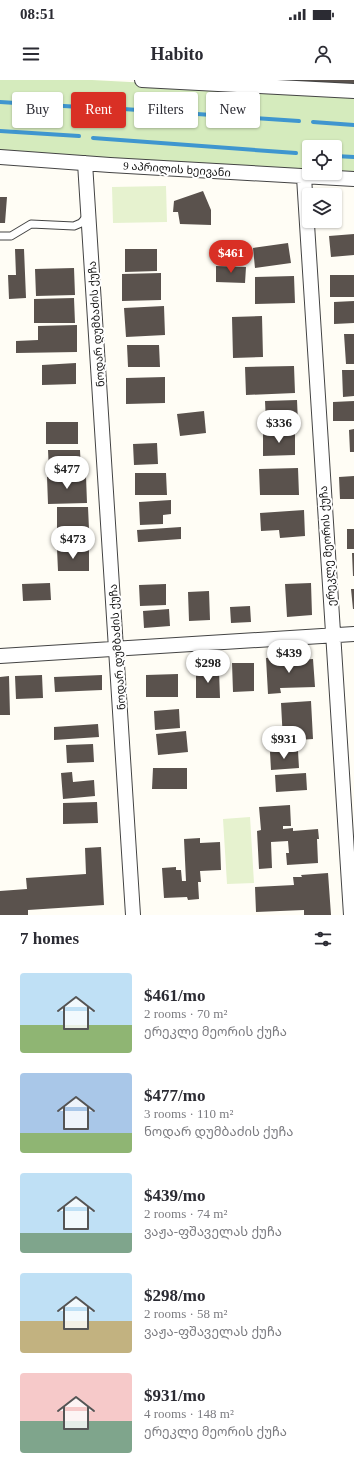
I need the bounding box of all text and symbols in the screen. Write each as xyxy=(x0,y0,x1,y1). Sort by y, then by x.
text: 08:51 xyxy=(20,6,55,22)
icon: menu xyxy=(20,43,42,65)
icon: person xyxy=(312,43,334,65)
text: Habito xyxy=(150,44,204,64)
chip: Buy xyxy=(12,92,63,128)
chip: Rent xyxy=(71,92,126,128)
chip: Filters xyxy=(134,92,198,128)
chip: New xyxy=(206,92,260,128)
map controls xyxy=(302,140,342,228)
button: locate xyxy=(302,140,342,180)
street label: 9 აპრილის ხეივანი xyxy=(123,159,231,180)
button: layers xyxy=(302,188,342,228)
pin: $461 xyxy=(207,240,255,274)
text: $461 xyxy=(218,245,244,260)
street label: ნოდარ დუმბაძის ქუჩა xyxy=(86,260,107,387)
pin: $336 xyxy=(255,410,303,444)
text: $336 xyxy=(266,415,292,430)
pin: $477 xyxy=(43,456,91,490)
text: $477 xyxy=(54,461,80,476)
street label: ერეკლე მეორის ქუჩა xyxy=(317,485,338,607)
pin: $473 xyxy=(49,526,97,560)
text: $473 xyxy=(60,531,86,546)
street label: ნოდარ დუმბაძის ქუჩა xyxy=(107,583,128,710)
pin: $439 xyxy=(265,640,313,674)
text: $439 xyxy=(276,645,302,660)
pin: $298 xyxy=(184,650,232,684)
text: $298 xyxy=(195,655,221,670)
pin: $931 xyxy=(260,726,308,760)
text: $931 xyxy=(271,731,297,746)
icon: filters xyxy=(312,928,334,950)
text: 7 homes xyxy=(20,929,79,948)
text: $461/mo xyxy=(144,986,205,1005)
icon: home xyxy=(52,989,100,1037)
text: 2 rooms · 70 m² xyxy=(144,1006,227,1021)
text: ერეკლე მეორის ქუჩა xyxy=(144,1024,287,1039)
text: $477/mo xyxy=(144,1086,205,1105)
icon: home xyxy=(52,1089,100,1137)
text: 3 rooms · 110 m² xyxy=(144,1106,233,1121)
text: ნოდარ დუმბაძის ქუჩა xyxy=(144,1124,293,1139)
text: $439/mo xyxy=(144,1186,205,1205)
icon: home xyxy=(52,1189,100,1237)
text: 2 rooms · 74 m² xyxy=(144,1206,227,1221)
text: ვაჟა-ფშაველას ქუჩა xyxy=(144,1224,282,1239)
text: $298/mo xyxy=(144,1286,205,1305)
icon: home xyxy=(52,1289,100,1337)
text: 2 rooms · 58 m² xyxy=(144,1306,227,1321)
text: ვაჟა-ფშაველას ქუჩა xyxy=(144,1324,282,1339)
text: $931/mo xyxy=(144,1386,205,1405)
icon: home xyxy=(52,1389,100,1437)
text: 4 rooms · 148 m² xyxy=(144,1406,234,1421)
text: ერეკლე მეორის ქუჩა xyxy=(144,1424,287,1439)

